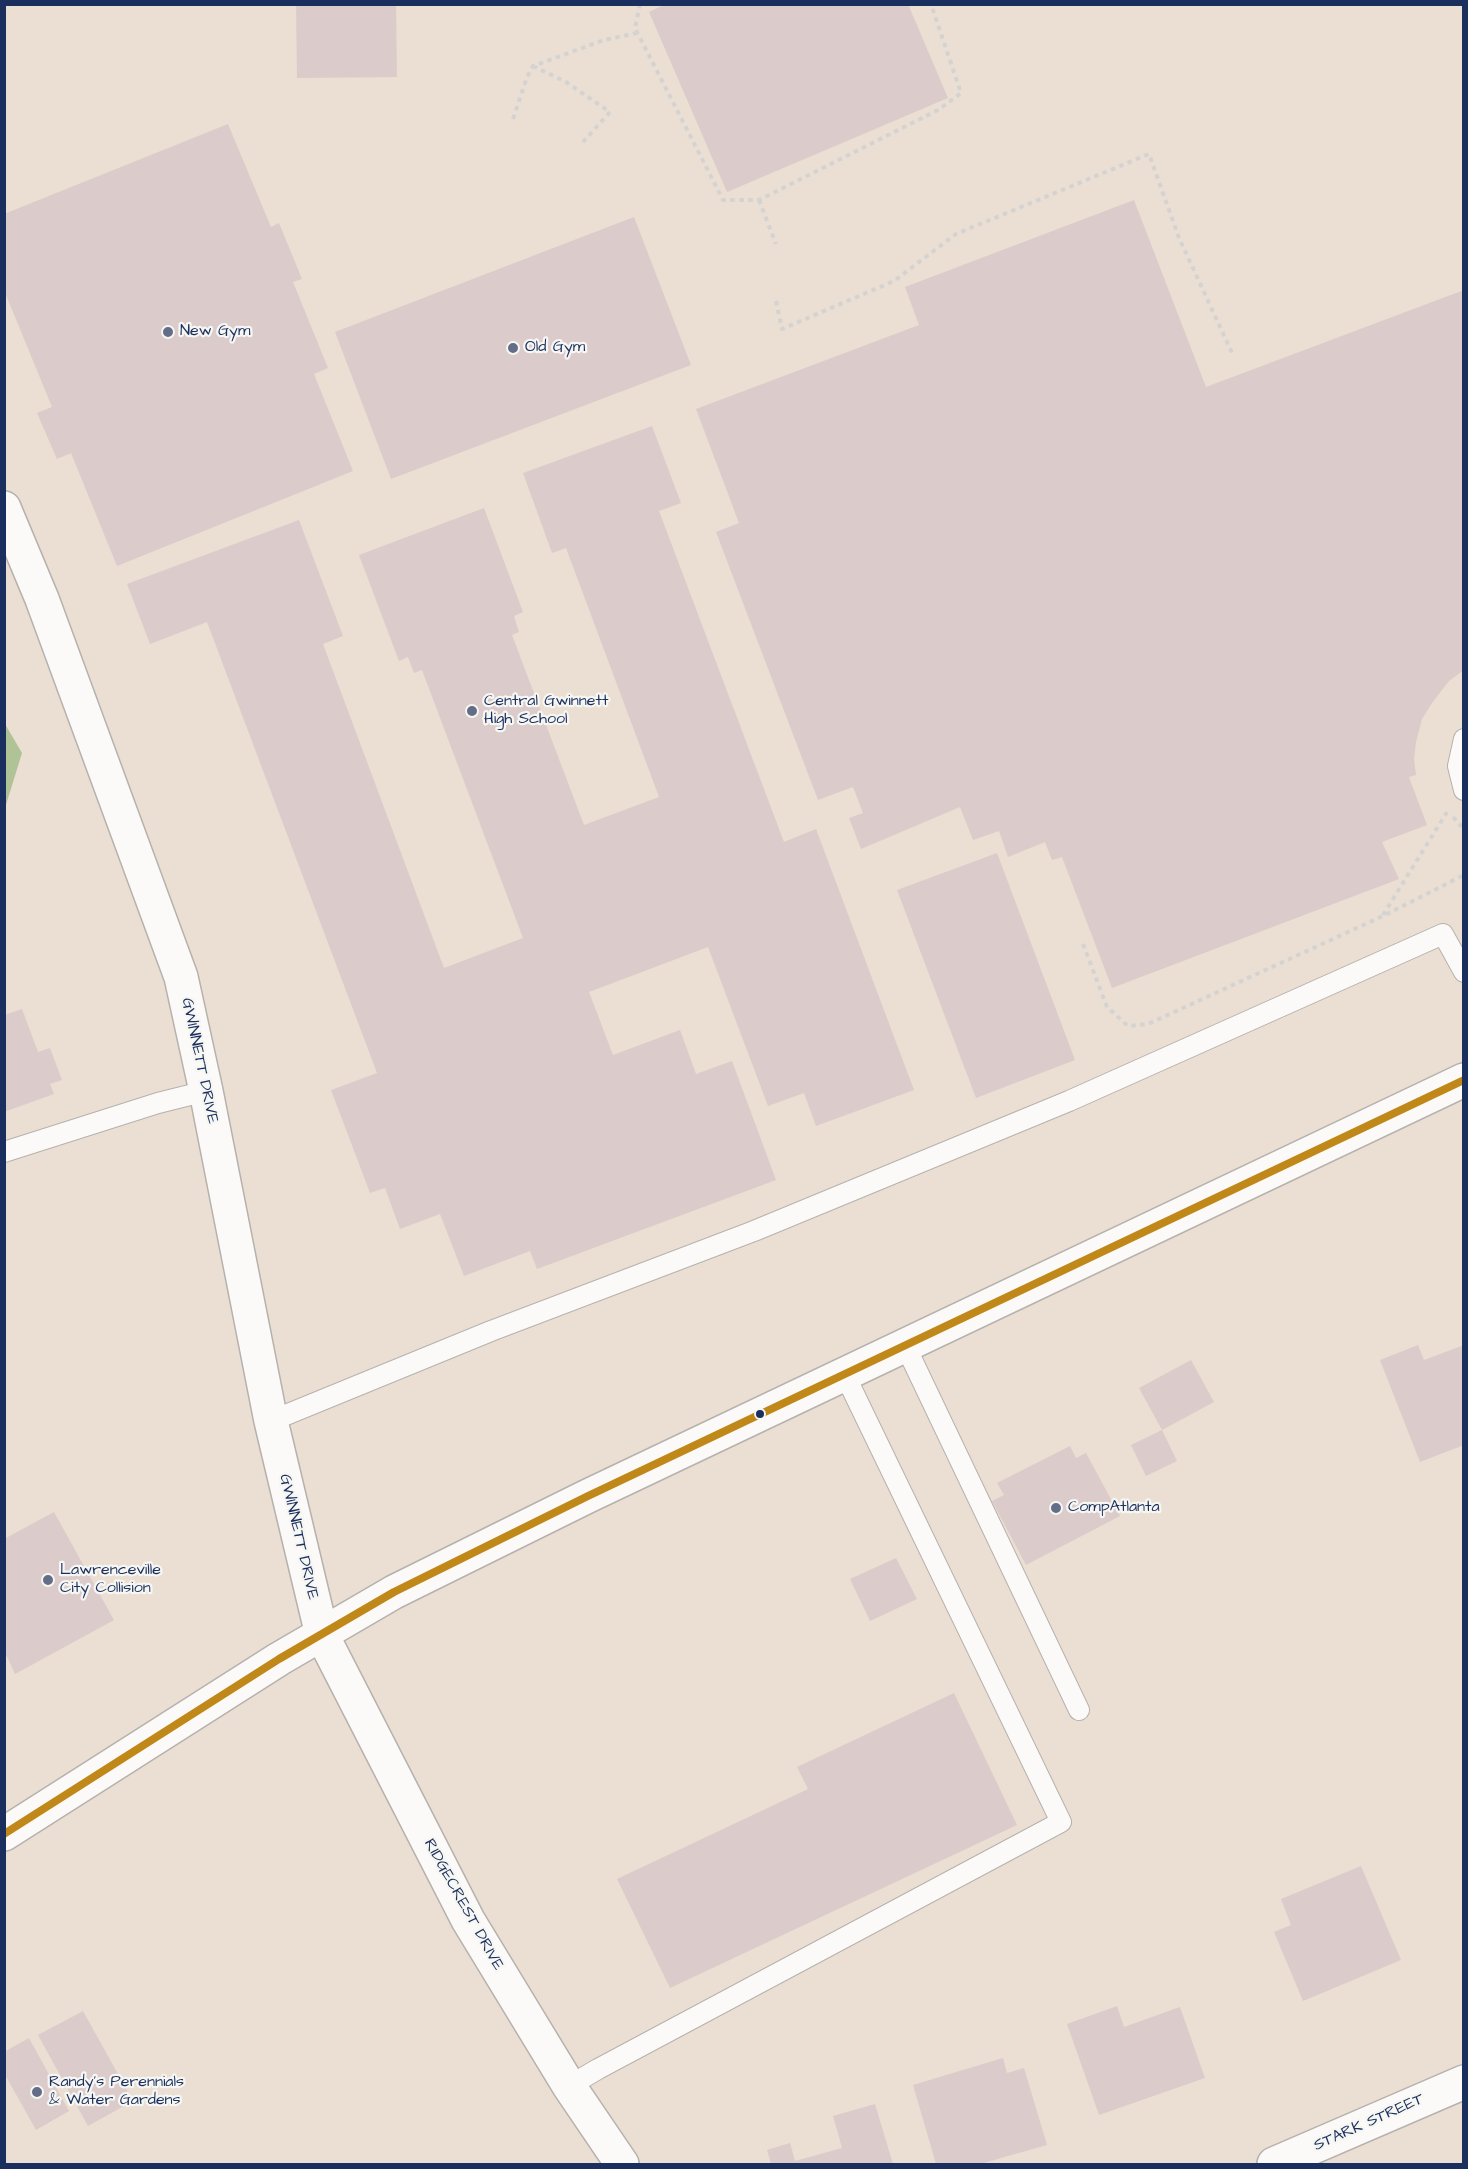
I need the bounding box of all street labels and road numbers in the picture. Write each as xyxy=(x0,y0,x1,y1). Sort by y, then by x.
street label: GWINNETT DRIVE xyxy=(176,996,222,1126)
street label: GWINNETT DRIVE xyxy=(274,1472,322,1602)
street label: RIDGECREST DRIVE xyxy=(419,1836,507,1974)
street label: STARK STREET xyxy=(1311,2090,1427,2156)

